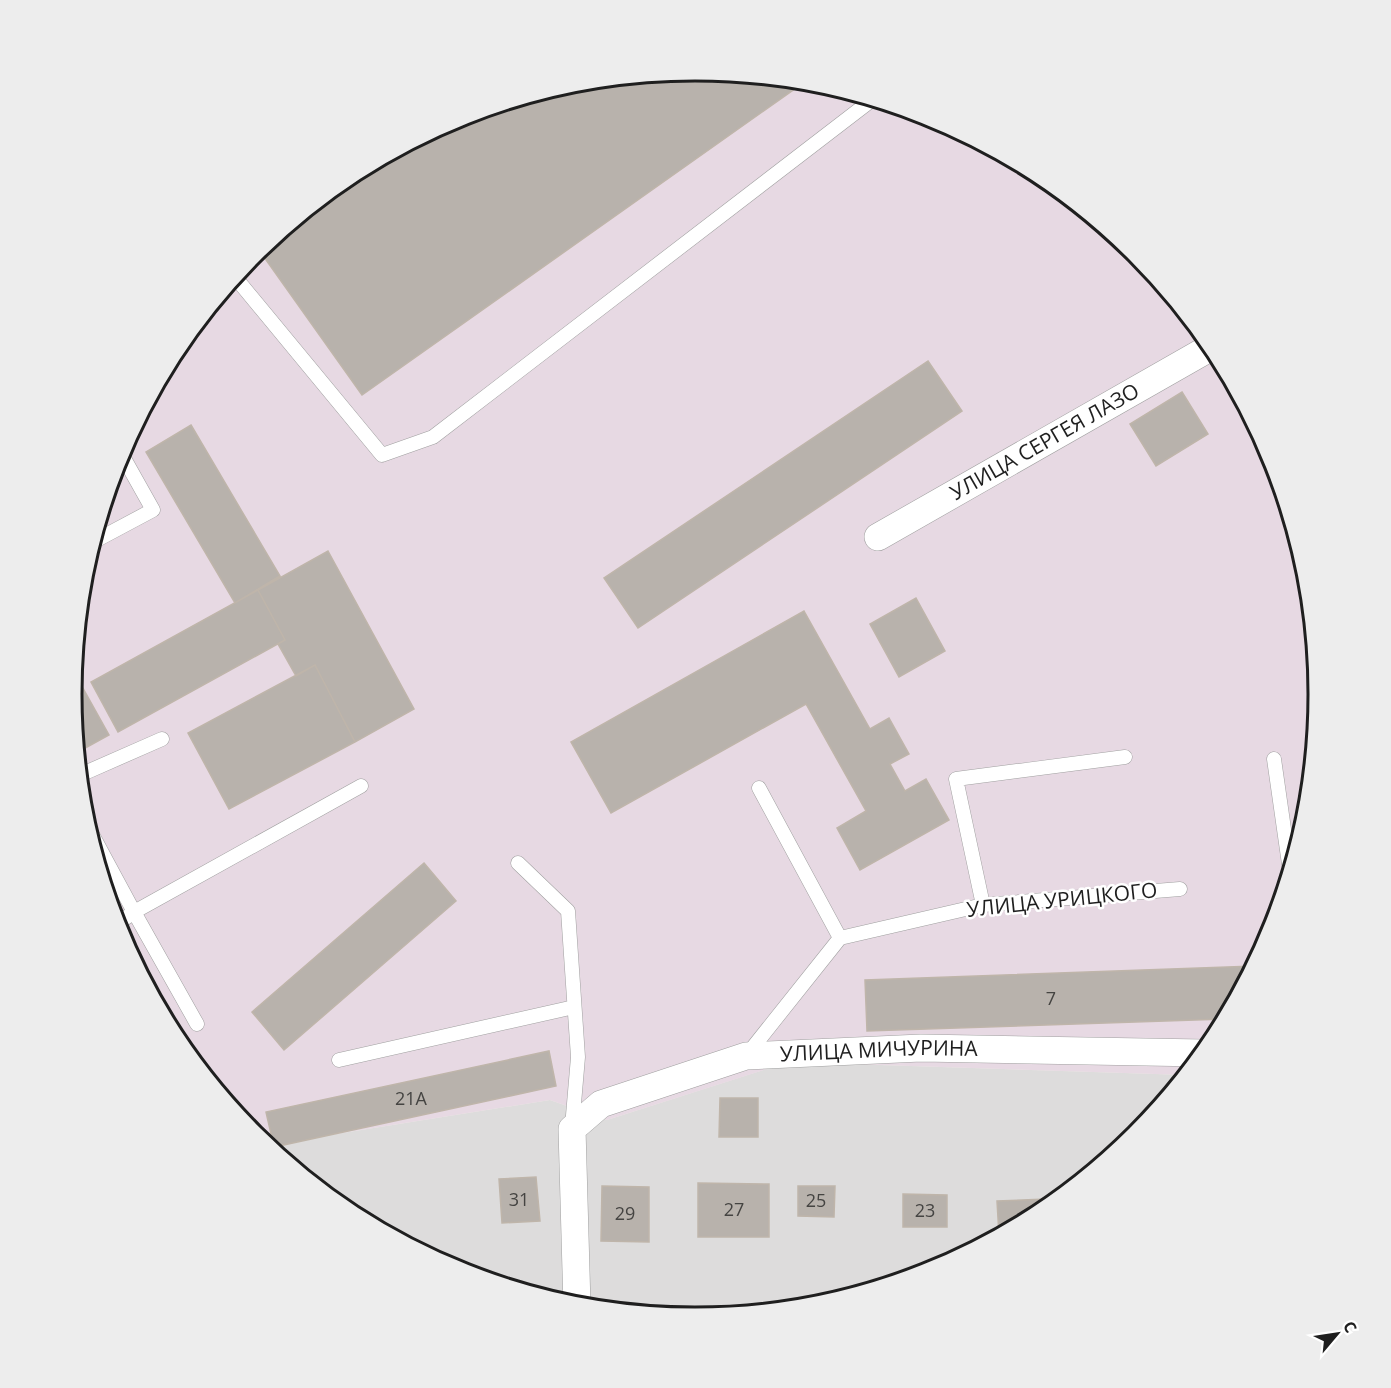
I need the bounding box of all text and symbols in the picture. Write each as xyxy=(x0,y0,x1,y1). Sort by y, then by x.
street label: УЛИЦА СЕРГЕЯ ЛАЗО xyxy=(945,376,1144,506)
street label: УЛИЦА УРИЦКОГО xyxy=(965,875,1159,923)
house number: 7 xyxy=(1046,986,1056,1010)
street label: УЛИЦА МИЧУРИНА xyxy=(779,1033,979,1067)
house number: 21А xyxy=(395,1086,428,1110)
house number: 31 xyxy=(509,1187,529,1211)
house number: 25 xyxy=(806,1188,826,1212)
house number: 27 xyxy=(724,1197,744,1221)
house number: 23 xyxy=(915,1198,935,1222)
house number: 29 xyxy=(615,1201,635,1225)
north arrow xyxy=(1307,1304,1367,1364)
text: С xyxy=(1338,1317,1362,1337)

